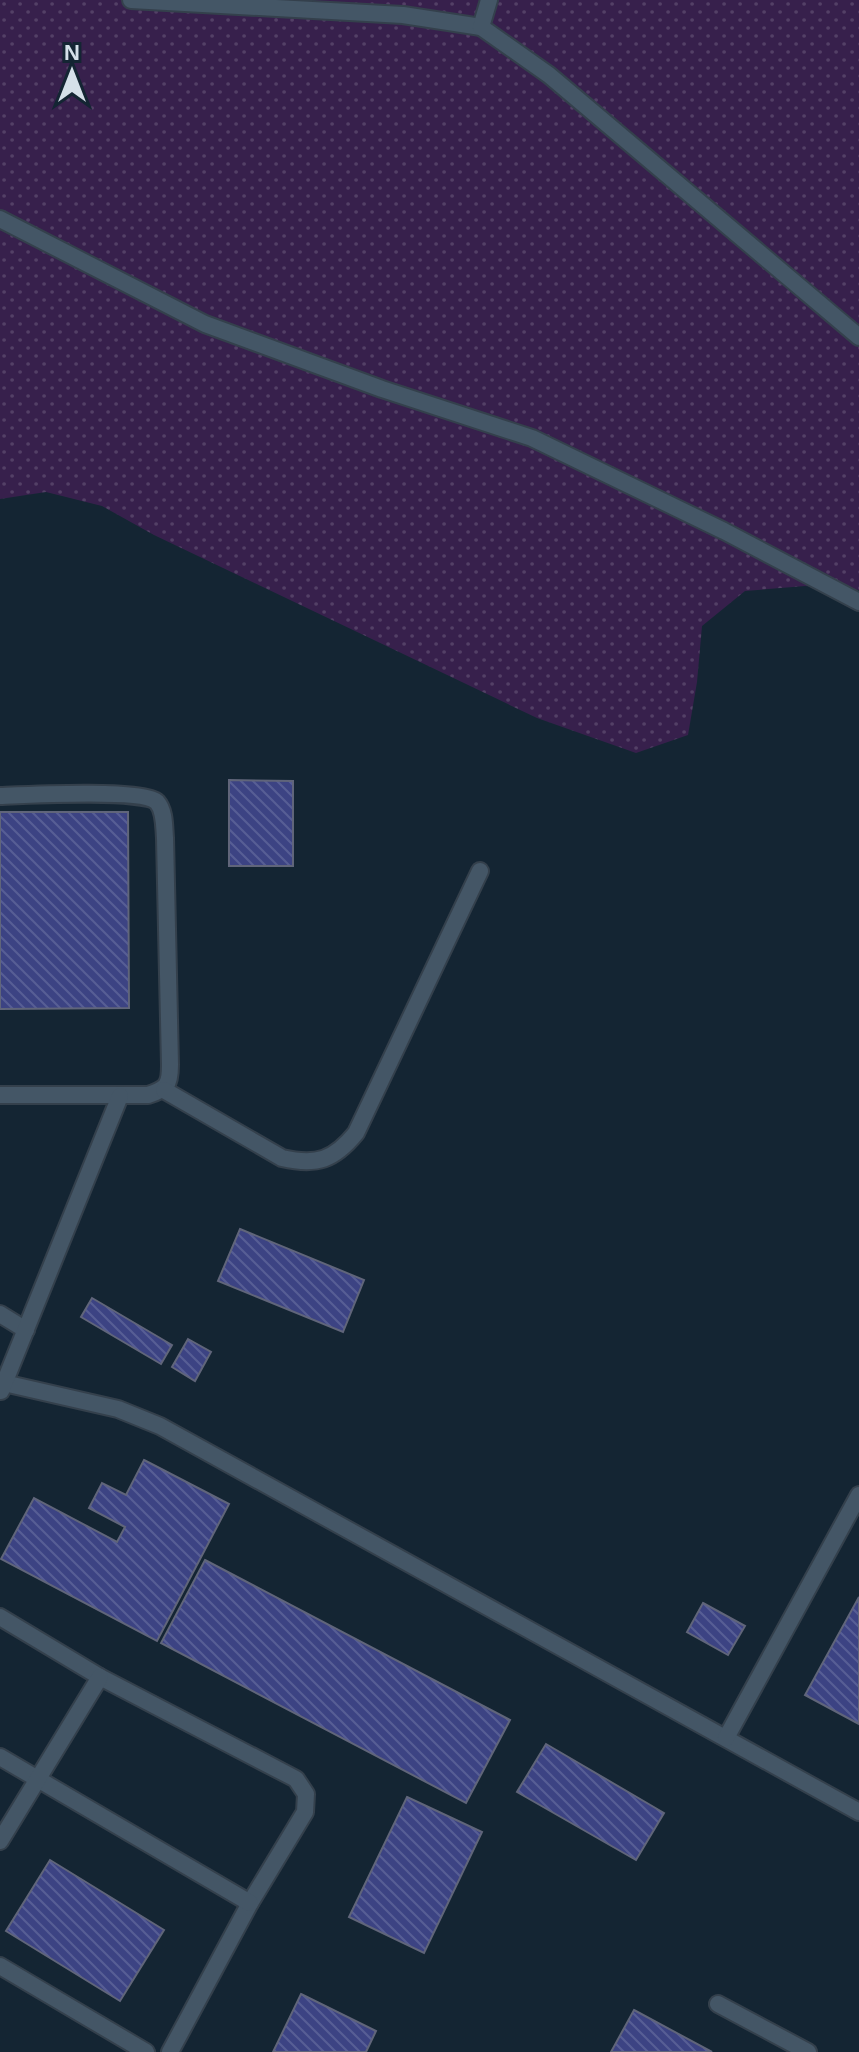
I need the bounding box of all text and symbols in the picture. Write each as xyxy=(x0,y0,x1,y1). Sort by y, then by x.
north arrow xyxy=(32,32,112,112)
text: N xyxy=(64,40,80,65)

